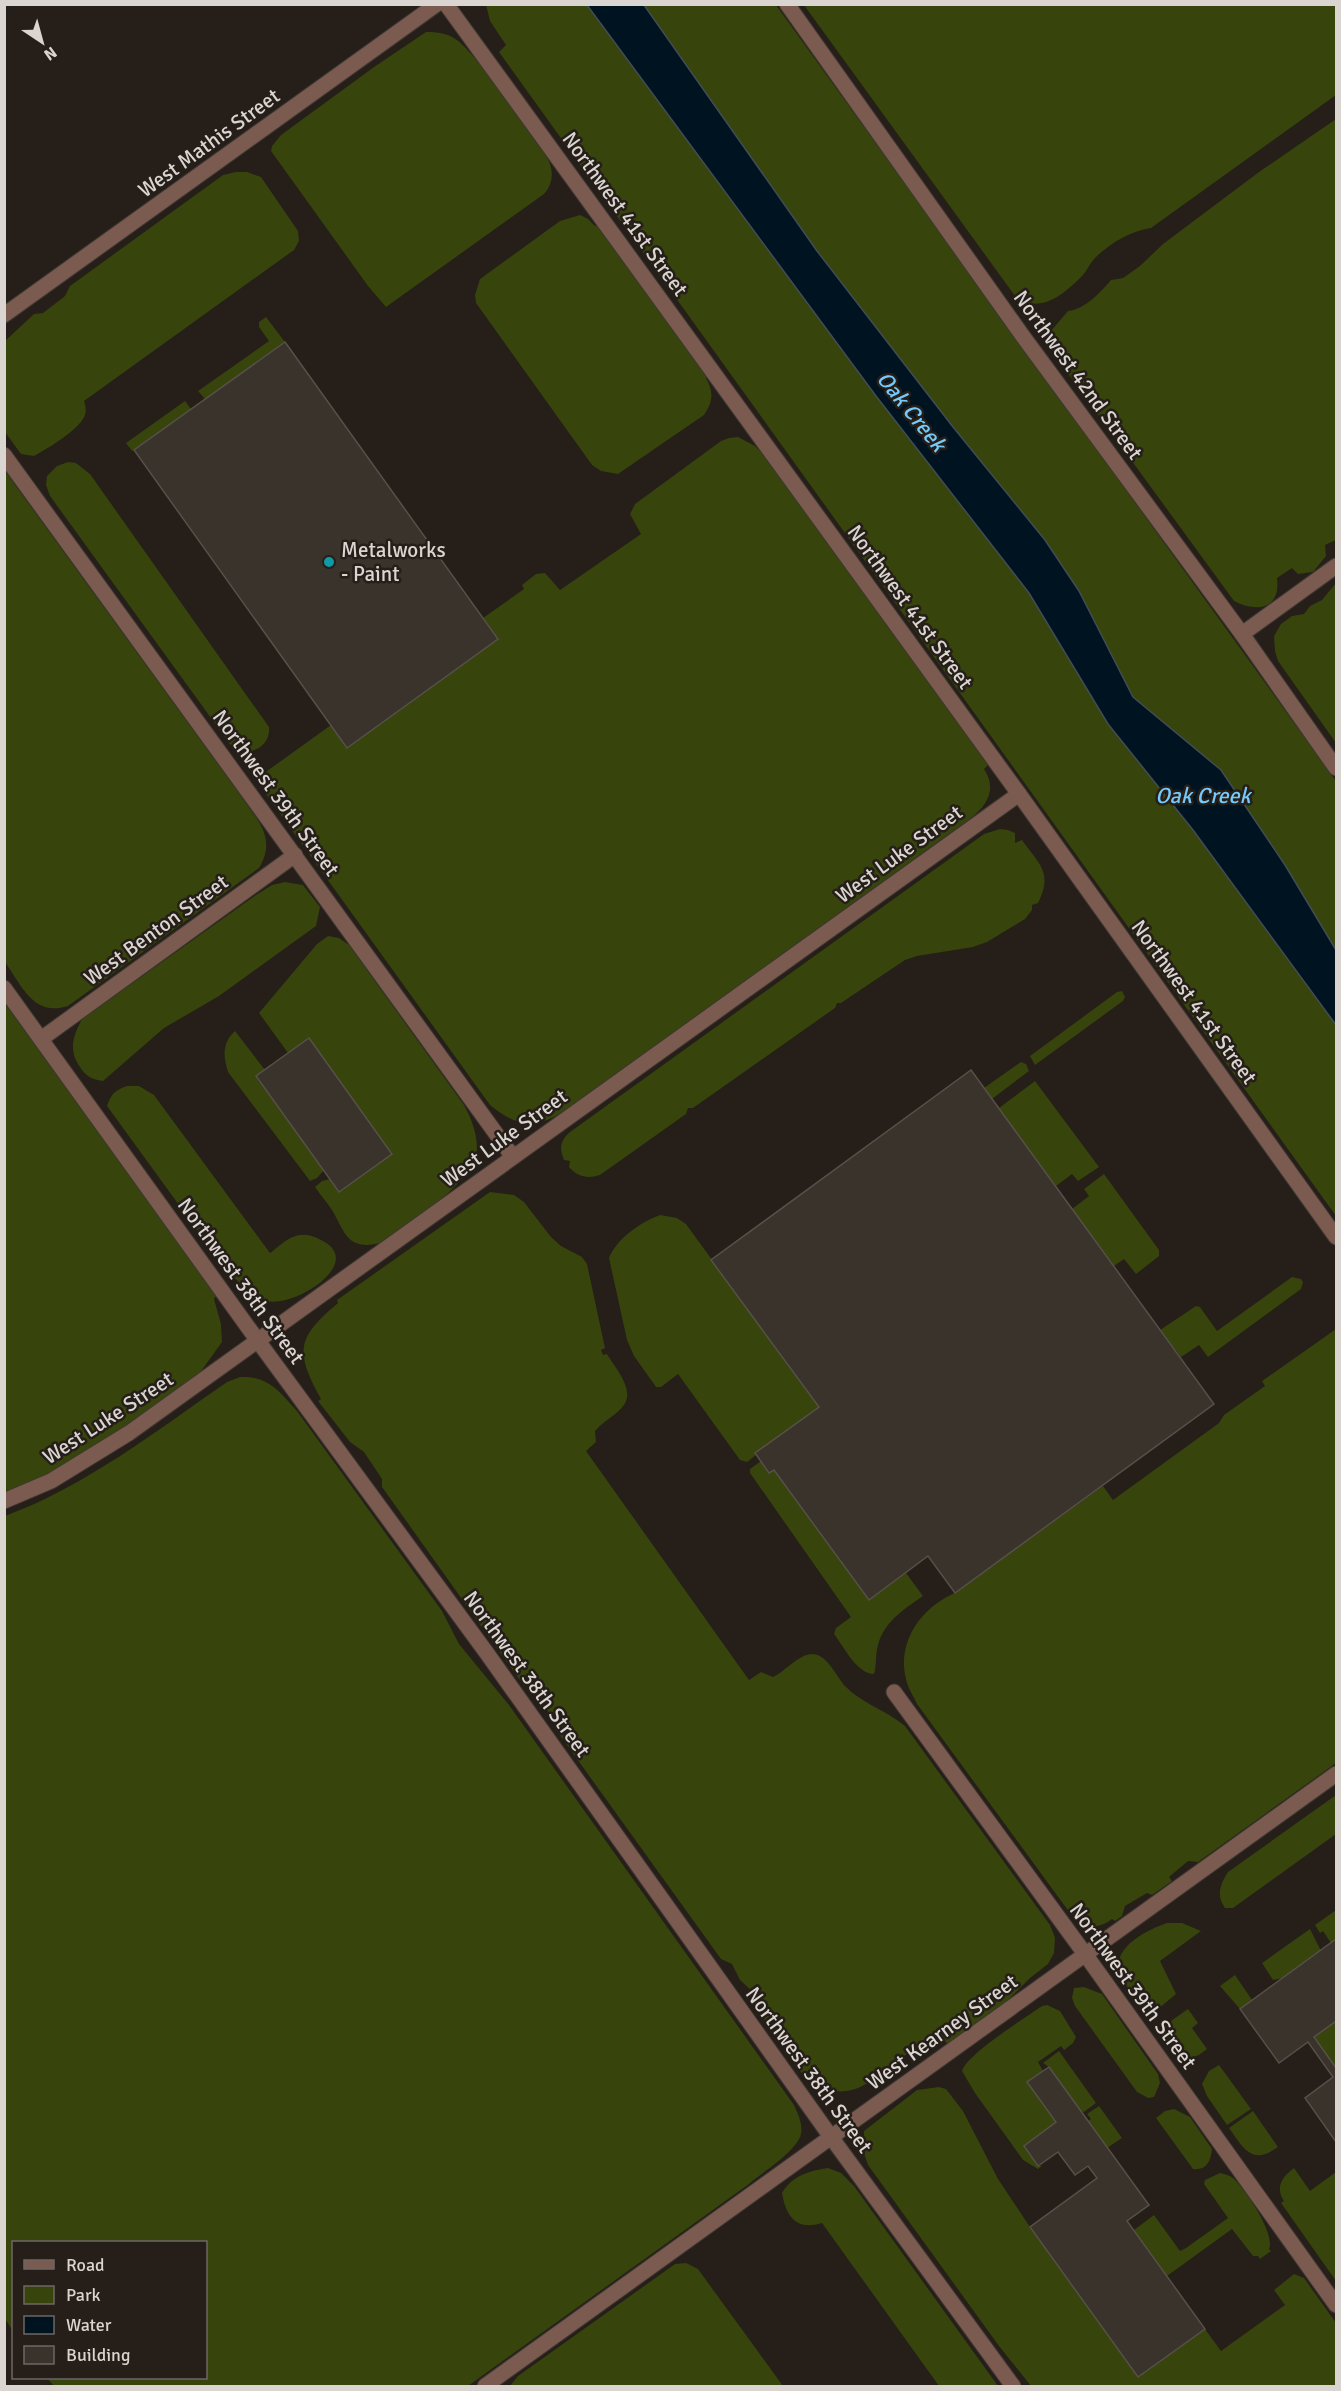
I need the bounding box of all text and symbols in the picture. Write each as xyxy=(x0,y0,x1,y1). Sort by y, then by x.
north arrow xyxy=(12,12,72,72)
text: N xyxy=(40,42,61,65)
street label: West Mathis Street xyxy=(133,83,285,203)
street label: Northwest 41st Street xyxy=(557,127,693,301)
street label: Northwest 42nd Street xyxy=(1008,285,1148,465)
water label: Oak Creek xyxy=(871,366,953,458)
street label: Northwest 41st Street xyxy=(842,520,978,694)
place label: Metalworks - Paint xyxy=(341,537,446,587)
marker: Metalworks - Paint xyxy=(322,555,336,569)
street label: Northwest 39th Street xyxy=(207,705,345,881)
water label: Oak Creek xyxy=(1155,782,1253,809)
street label: West Luke Street xyxy=(830,799,968,909)
street label: West Benton Street xyxy=(79,869,233,991)
street label: Northwest 41st Street xyxy=(1126,915,1262,1089)
street label: West Luke Street xyxy=(435,1083,573,1193)
street label: Northwest 38th Street xyxy=(172,1193,310,1369)
street label: West Luke Street xyxy=(38,1366,178,1470)
street label: Northwest 38th Street xyxy=(458,1586,596,1762)
street label: Northwest 39th Street xyxy=(1064,1898,1202,2074)
street label: West Kearney Street xyxy=(861,1968,1023,2096)
street label: Northwest 38th Street xyxy=(740,1982,878,2158)
legend xyxy=(12,2241,207,2379)
text: Road xyxy=(66,2254,105,2276)
text: Park xyxy=(66,2284,101,2306)
text: Water xyxy=(66,2314,112,2336)
text: Building xyxy=(66,2344,130,2366)

